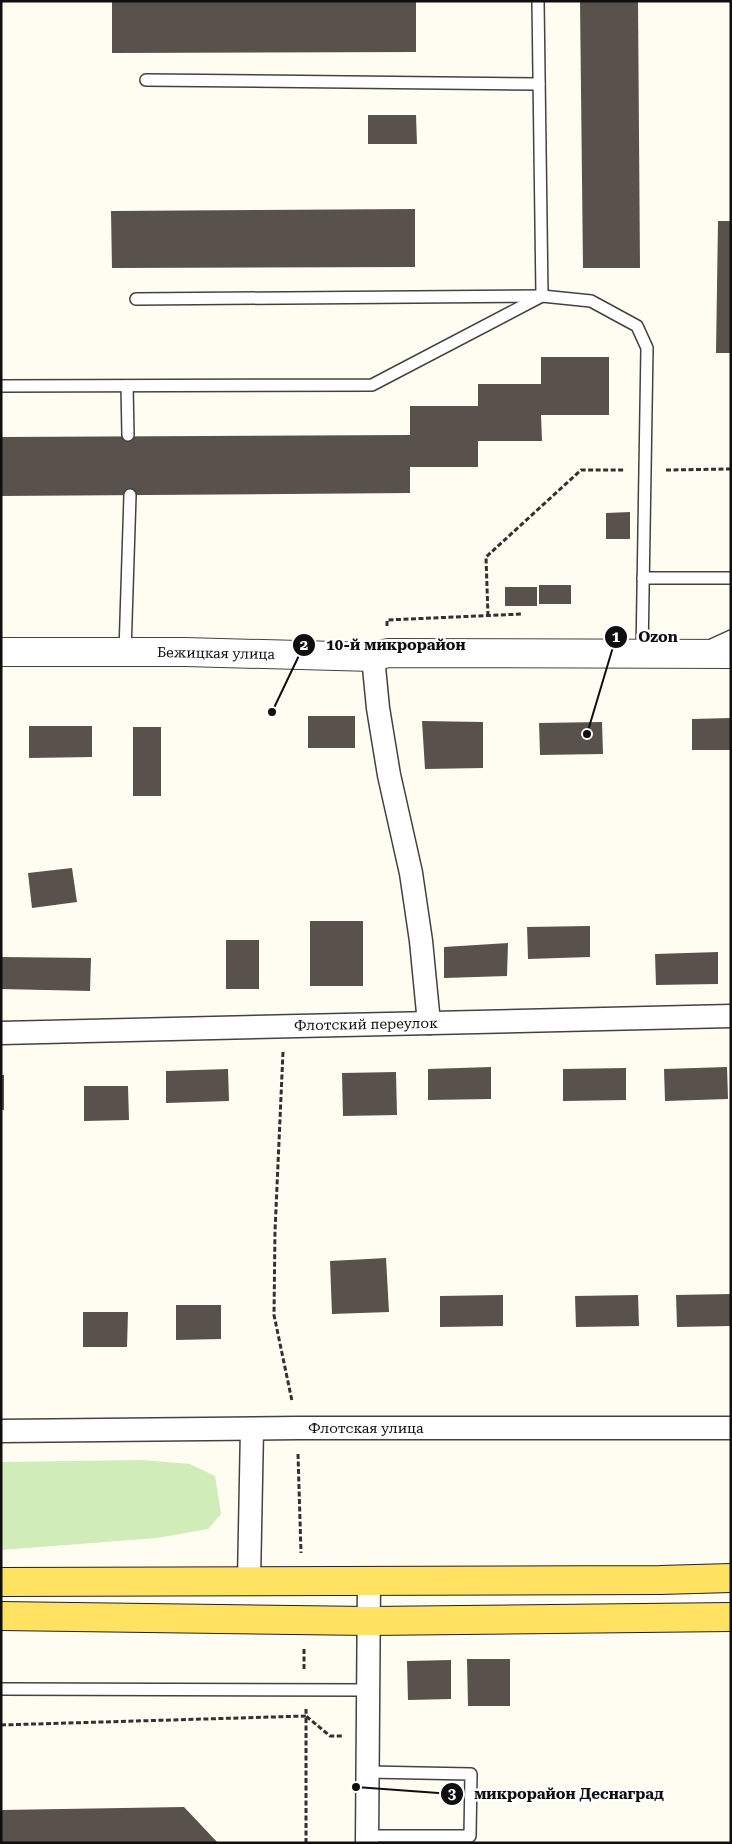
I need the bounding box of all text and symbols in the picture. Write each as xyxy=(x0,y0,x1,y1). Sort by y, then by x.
callout: Ozon xyxy=(603,622,688,652)
text: 1 xyxy=(612,628,621,646)
text: Ozon xyxy=(638,628,678,646)
callout: 10-й микрорайон xyxy=(291,630,476,660)
text: 2 xyxy=(300,636,308,654)
text: 10-й микрорайон xyxy=(326,636,466,654)
street label: Бежицкая улица xyxy=(157,644,276,662)
street label: Флотский переулок xyxy=(294,1015,438,1033)
street label: Флотская улица xyxy=(308,1420,424,1436)
callout: микрорайон Деснаград xyxy=(440,1779,674,1809)
text: 3 xyxy=(448,1785,457,1803)
text: микрорайон Деснаград xyxy=(474,1785,664,1803)

